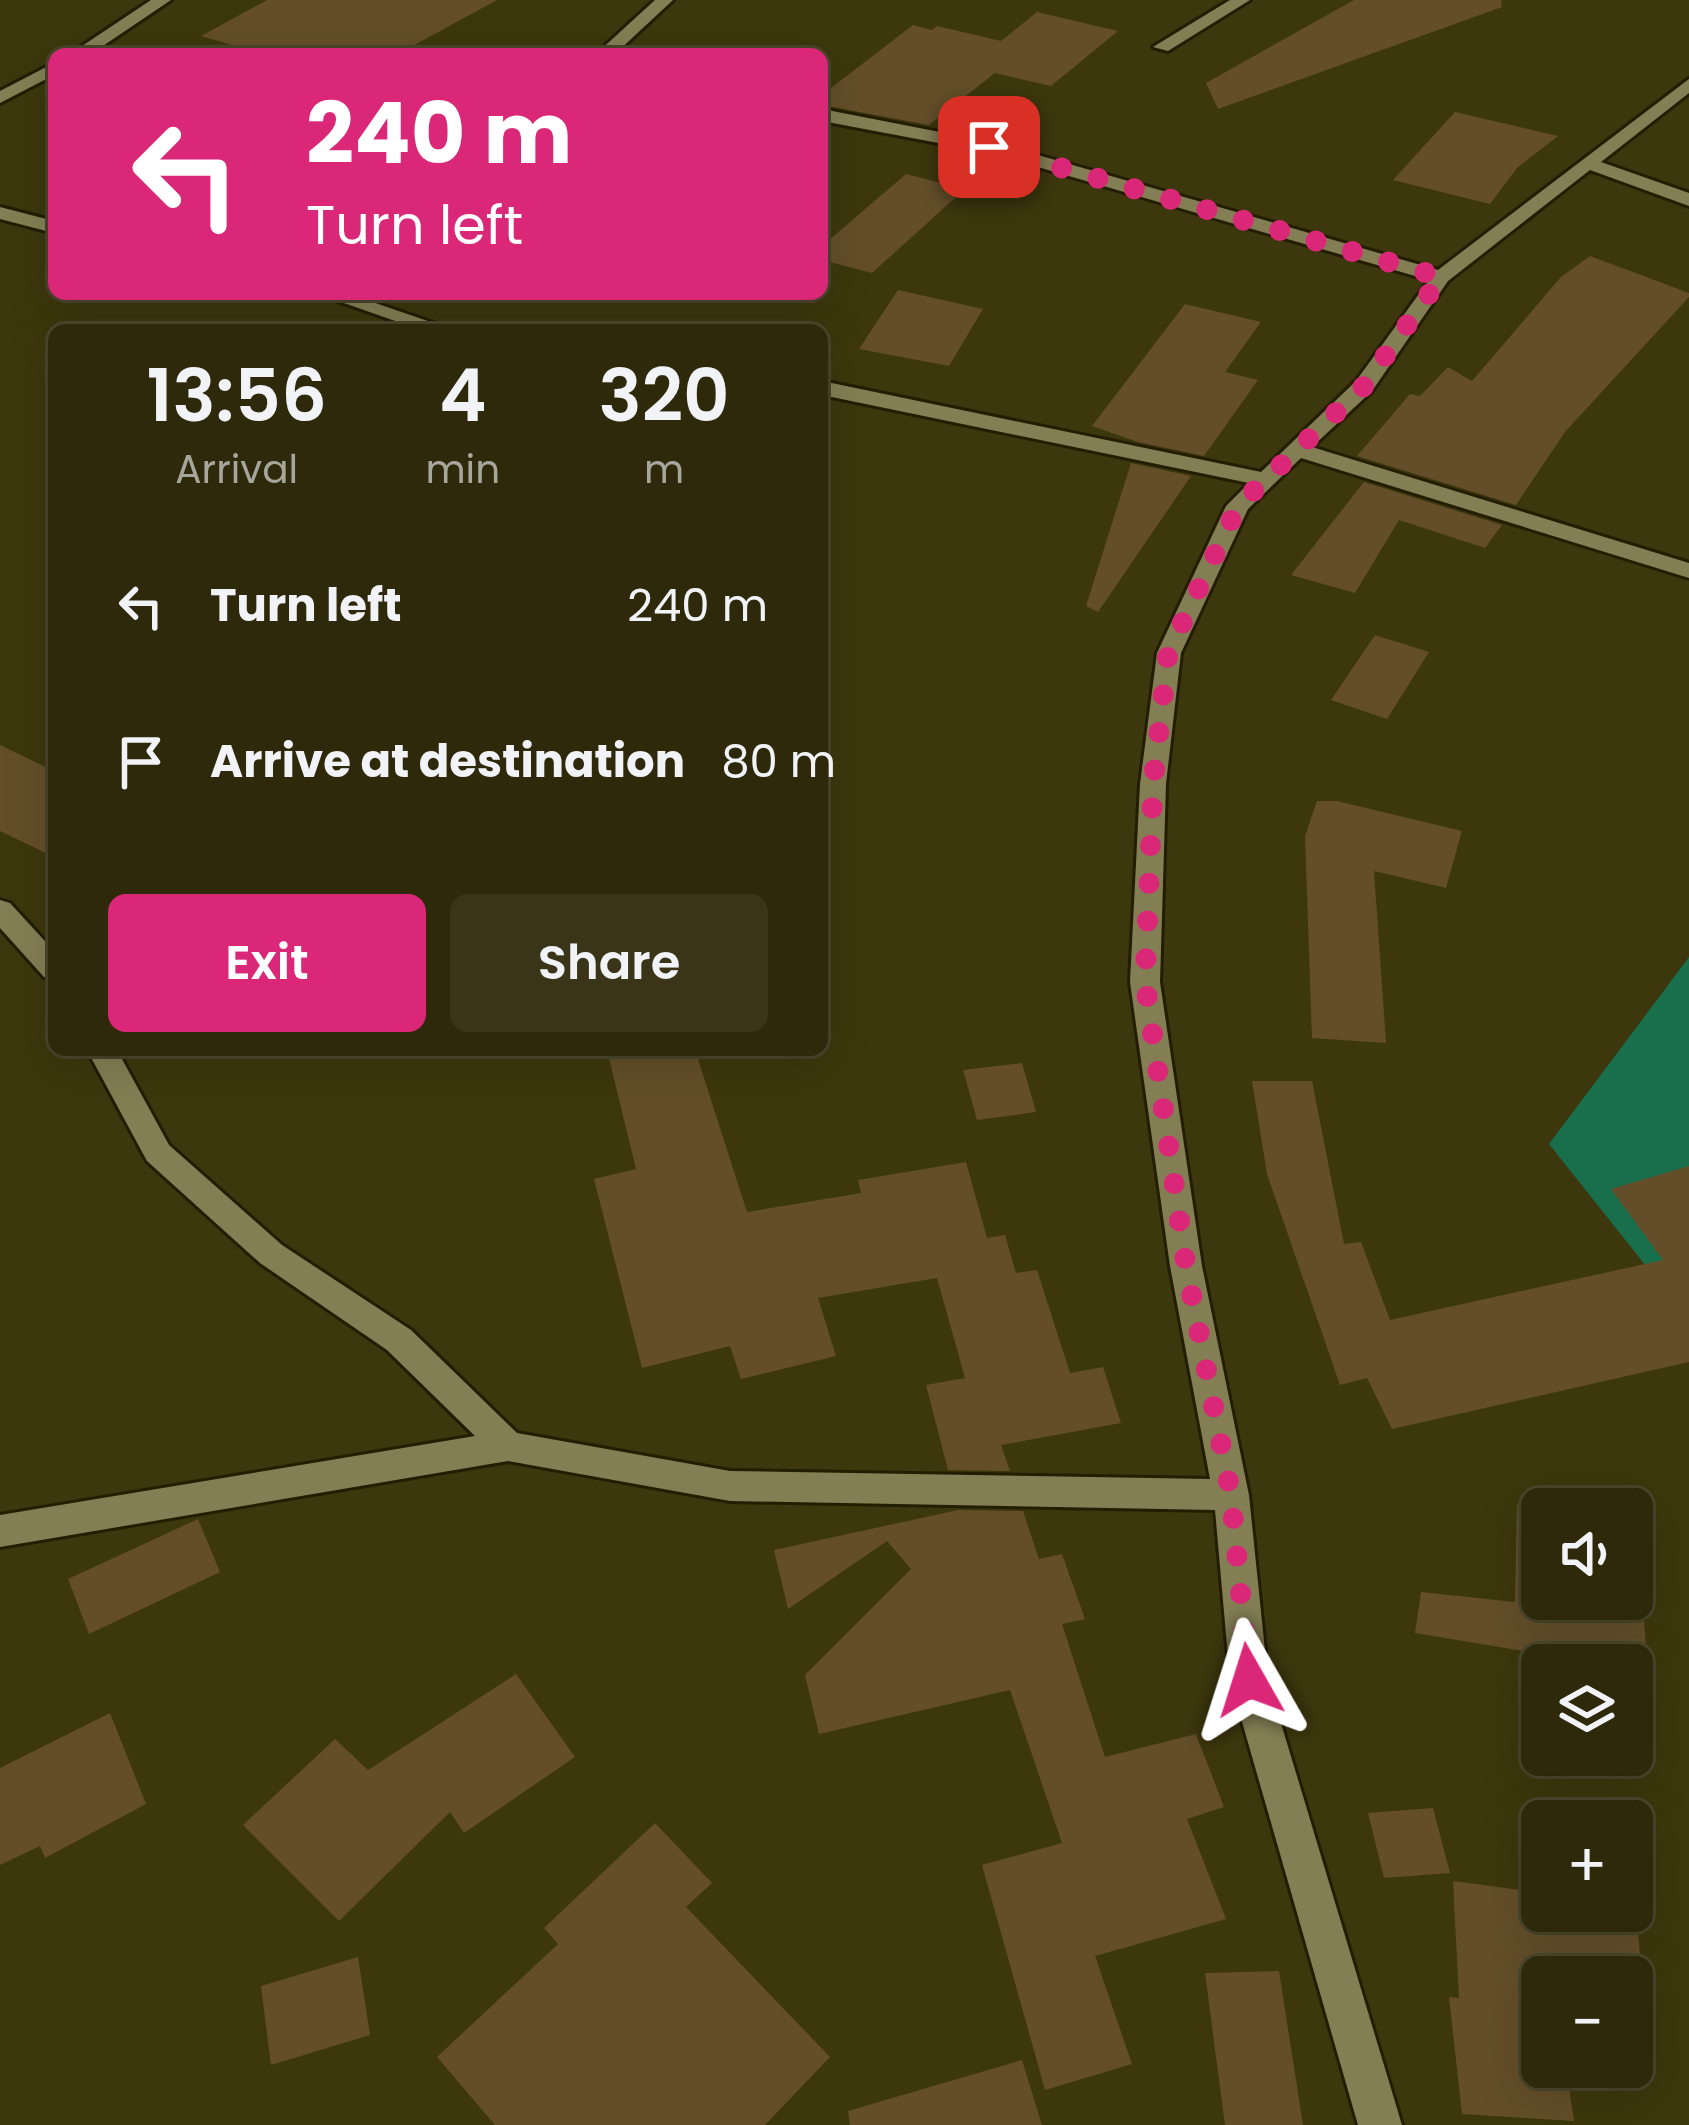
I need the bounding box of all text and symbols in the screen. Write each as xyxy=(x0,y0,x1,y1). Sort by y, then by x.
text: 240 m xyxy=(306,75,572,192)
icon: left xyxy=(108,96,264,252)
pin xyxy=(938,96,1040,198)
icon: arrive xyxy=(956,114,1022,180)
text: Turn left xyxy=(306,187,523,263)
text: 13:56 xyxy=(146,345,327,446)
text: 4 xyxy=(439,345,487,446)
text: 320 xyxy=(599,345,730,446)
text: Arrival xyxy=(175,442,298,497)
text: min xyxy=(425,442,500,497)
text: m xyxy=(644,442,684,497)
icon: left xyxy=(108,573,174,639)
text: Turn left xyxy=(210,574,402,637)
text: 240 m xyxy=(627,574,768,637)
icon: arrive xyxy=(108,729,174,795)
text: Arrive at destination xyxy=(210,730,685,793)
text: 80 m xyxy=(721,730,836,793)
button: Exit xyxy=(108,894,426,1032)
button: Share xyxy=(450,894,768,1032)
map controls xyxy=(1521,1488,1653,2088)
button: sound xyxy=(1521,1488,1653,1620)
position arrow xyxy=(1186,1617,1312,1743)
button: layers xyxy=(1521,1644,1653,1776)
button: + xyxy=(1521,1800,1653,1932)
button: − xyxy=(1521,1956,1653,2088)

